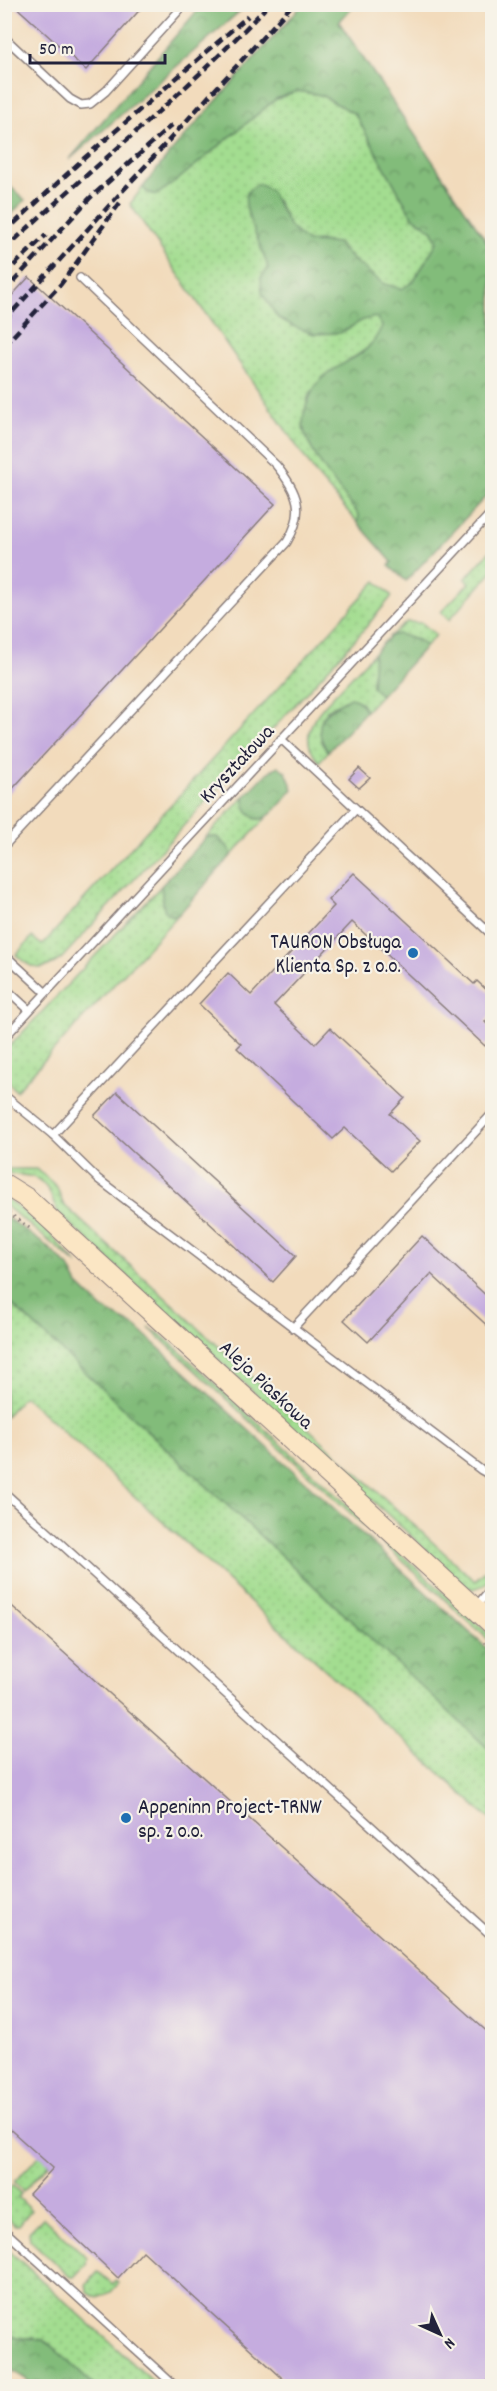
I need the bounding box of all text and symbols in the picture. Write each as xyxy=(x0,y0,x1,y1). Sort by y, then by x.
scale bar xyxy=(30,27,165,65)
text: 50 m xyxy=(39,38,74,63)
street label: Kryształowa xyxy=(194,718,284,811)
place label: TAURON Obsługa Klienta Sp. z o.o. xyxy=(270,929,402,983)
marker: TAURON Obsługa Klienta Sp. z o.o. xyxy=(406,946,420,960)
street label: Aleja Piaskowa xyxy=(211,1335,320,1439)
place label: Appeninn Project-TRNW sp. z o.o. xyxy=(138,1794,323,1848)
marker: Appeninn Project-TRNW sp. z o.o. xyxy=(119,1811,133,1825)
north arrow xyxy=(410,2304,470,2364)
text: N xyxy=(438,2332,460,2354)

